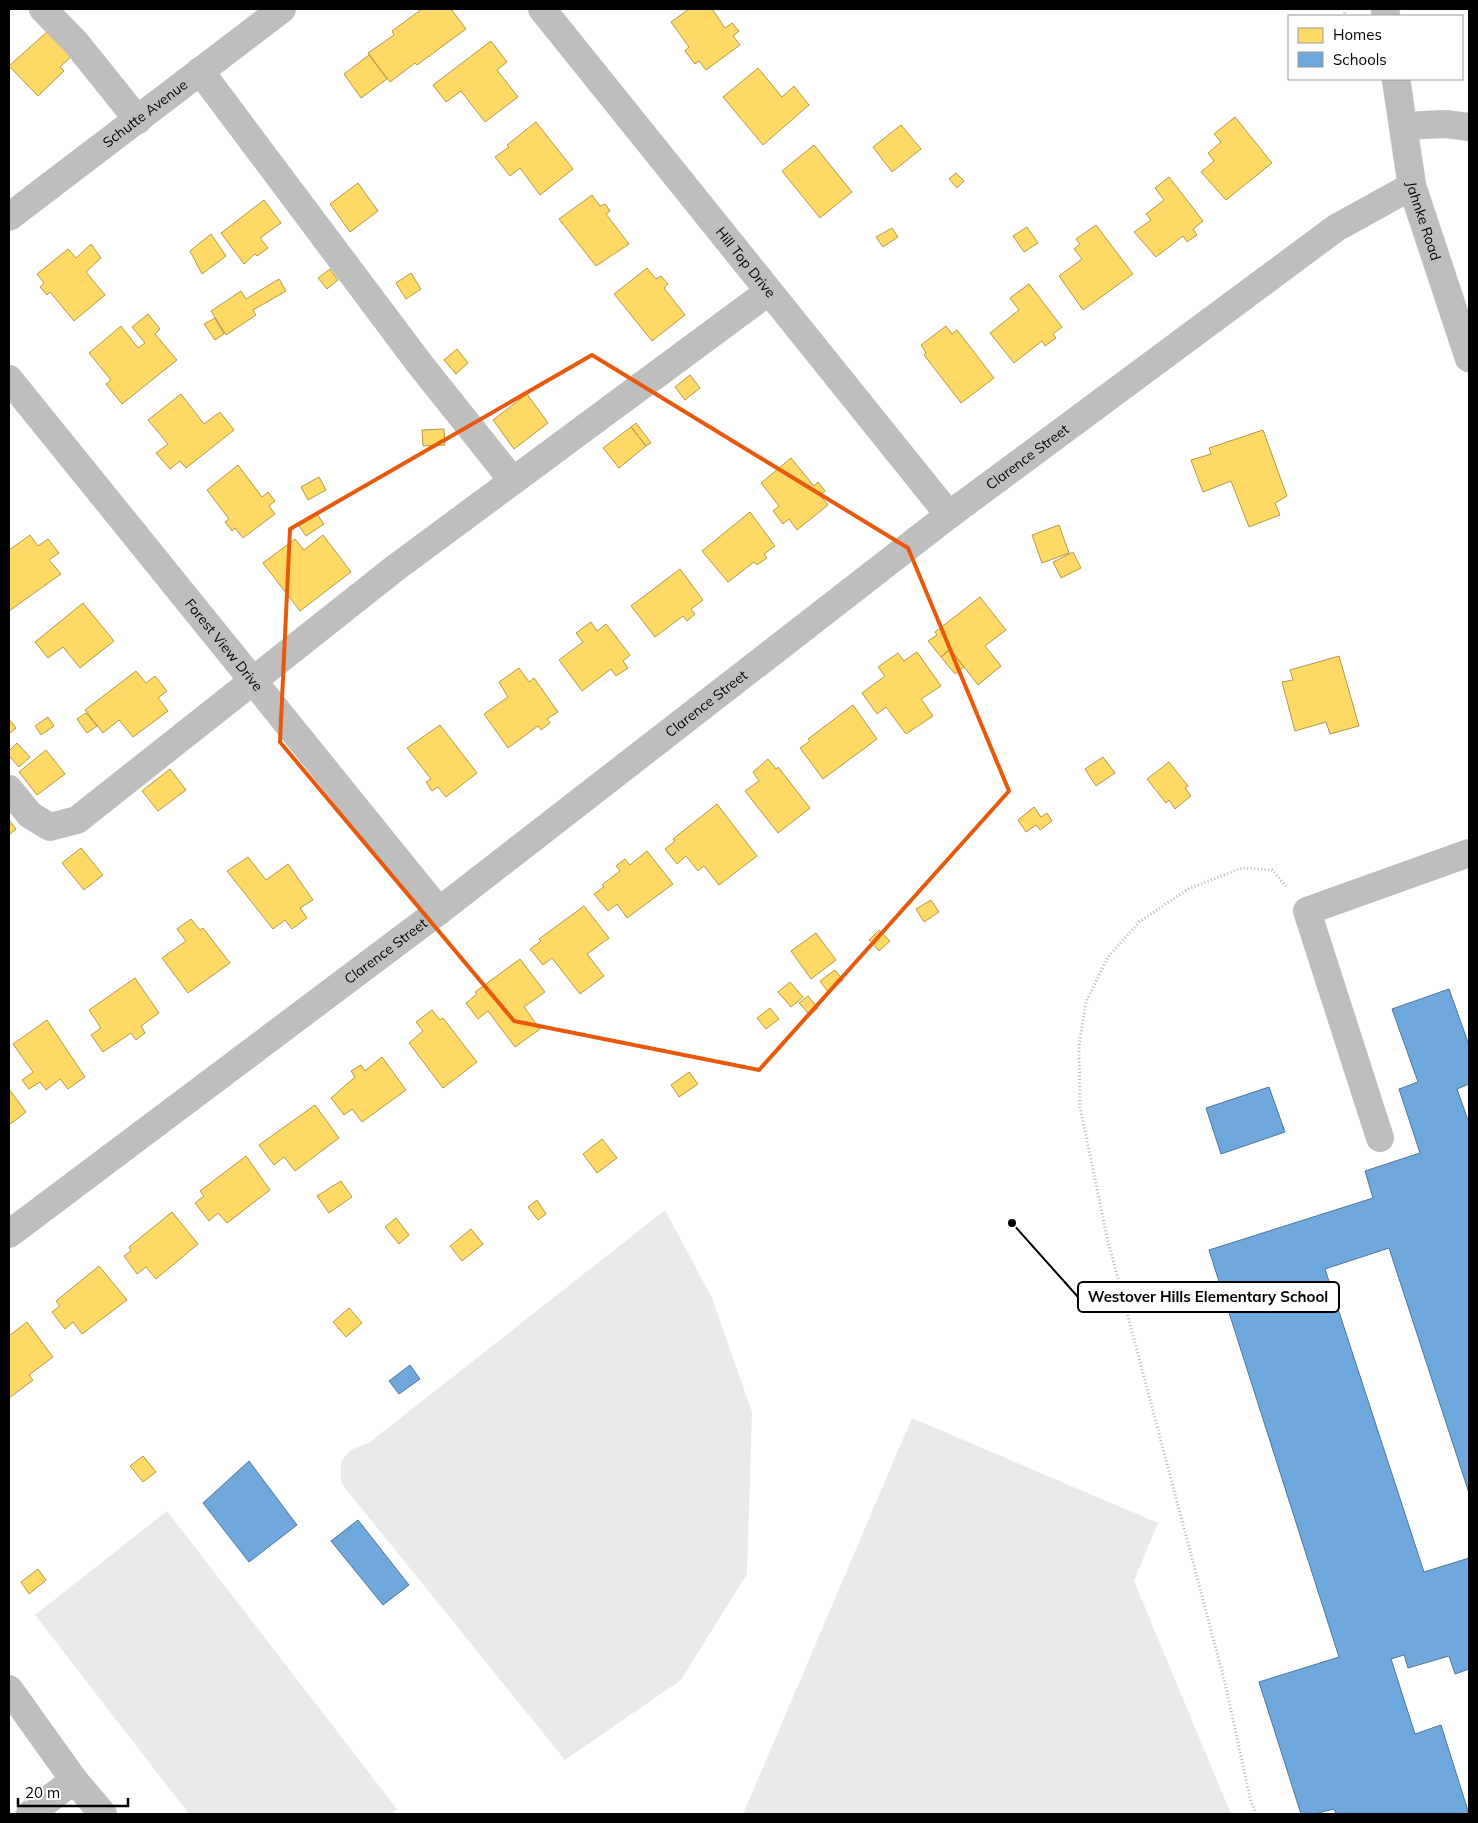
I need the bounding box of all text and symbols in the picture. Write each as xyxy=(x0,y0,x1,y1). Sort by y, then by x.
legend xyxy=(1288,15,1463,80)
text: Homes xyxy=(1333,25,1382,44)
text: Schools xyxy=(1333,50,1387,69)
street label: Schutte Avenue xyxy=(99,75,191,151)
street label: Jahnke Road xyxy=(1402,180,1445,263)
street label: Hill Top Drive xyxy=(712,223,780,301)
street label: Clarence Street xyxy=(982,420,1073,494)
street label: Forest View Drive xyxy=(181,595,267,695)
street label: Clarence Street xyxy=(662,666,751,741)
street label: Clarence Street xyxy=(341,914,431,988)
callout: Westover Hills Elementary School xyxy=(1078,1282,1339,1312)
text: Westover Hills Elementary School xyxy=(1088,1287,1328,1306)
scale bar xyxy=(18,1776,128,1808)
text: 20 m xyxy=(25,1783,60,1802)

